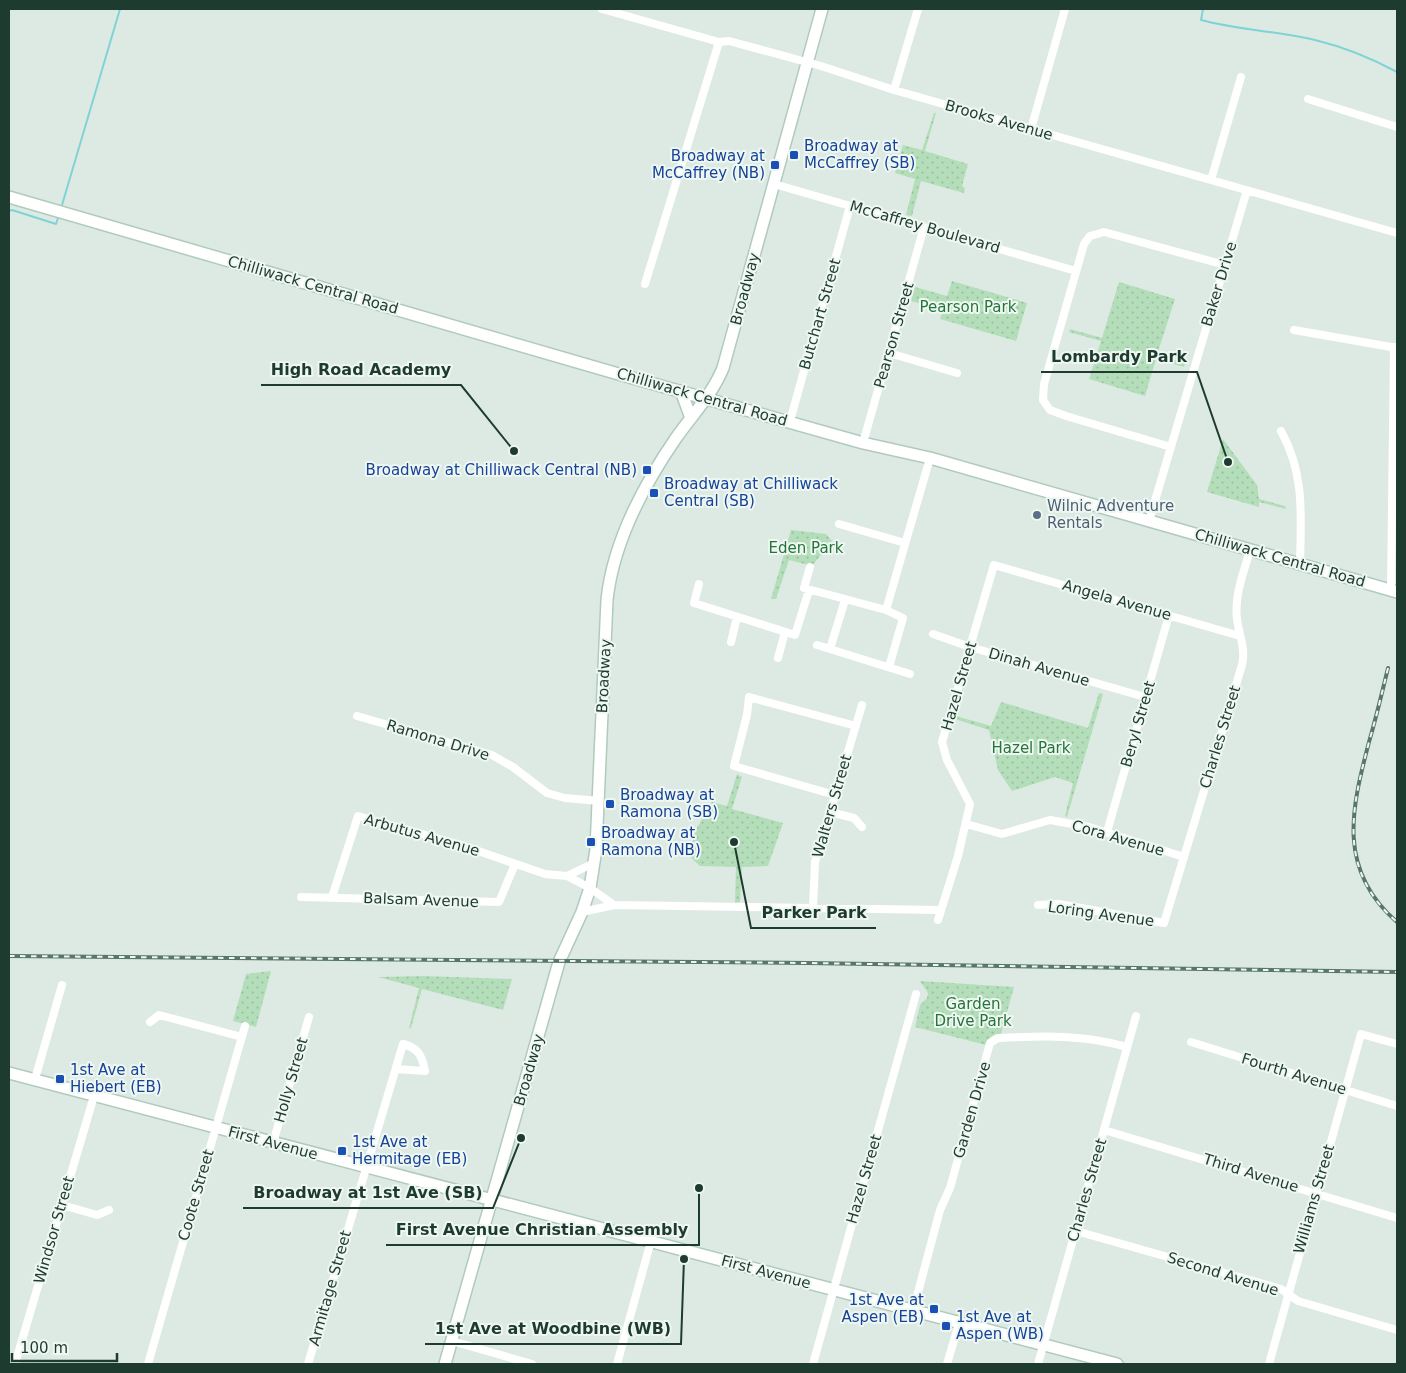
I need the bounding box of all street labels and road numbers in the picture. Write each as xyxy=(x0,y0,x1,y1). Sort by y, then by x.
street label: Brooks Avenue xyxy=(943,96,1055,144)
street label: McCaffrey Boulevard xyxy=(848,197,1002,257)
street label: Baker Drive xyxy=(1198,239,1240,329)
street label: Broadway xyxy=(727,251,763,327)
street label: Chilliwack Central Road xyxy=(226,252,400,318)
street label: Butchart Street xyxy=(795,256,845,372)
street label: Pearson Street xyxy=(870,280,918,390)
street label: Chilliwack Central Road xyxy=(615,364,789,430)
street label: Chilliwack Central Road xyxy=(1193,525,1367,591)
street label: Angela Avenue xyxy=(1061,576,1173,624)
street label: Broadway xyxy=(593,638,615,714)
street label: Hazel Street xyxy=(938,639,980,733)
street label: Dinah Avenue xyxy=(986,644,1092,690)
street label: Beryl Street xyxy=(1117,679,1159,769)
street label: Charles Street xyxy=(1196,683,1244,791)
street label: Ramona Drive xyxy=(384,716,492,764)
street label: Walters Street xyxy=(809,752,855,860)
street label: Arbutus Avenue xyxy=(362,810,482,860)
street label: Cora Avenue xyxy=(1070,816,1166,860)
street label: Balsam Avenue xyxy=(363,889,479,911)
street label: Loring Avenue xyxy=(1047,898,1155,930)
street label: Broadway xyxy=(510,1032,548,1108)
street label: Holly Street xyxy=(270,1035,312,1125)
street label: Fourth Avenue xyxy=(1239,1049,1349,1099)
street label: Garden Drive xyxy=(950,1060,994,1160)
street label: First Avenue xyxy=(226,1122,320,1164)
street label: Hazel Street xyxy=(843,1132,885,1226)
street label: Charles Street xyxy=(1064,1136,1110,1244)
street label: Williams Street xyxy=(1290,1142,1338,1256)
street label: Coote Street xyxy=(174,1147,218,1243)
street label: Third Avenue xyxy=(1200,1150,1301,1196)
street label: Windsor Street xyxy=(30,1174,78,1286)
street label: Armitage Street xyxy=(305,1228,355,1348)
street label: Second Avenue xyxy=(1165,1248,1281,1300)
street label: First Avenue xyxy=(719,1251,813,1293)

